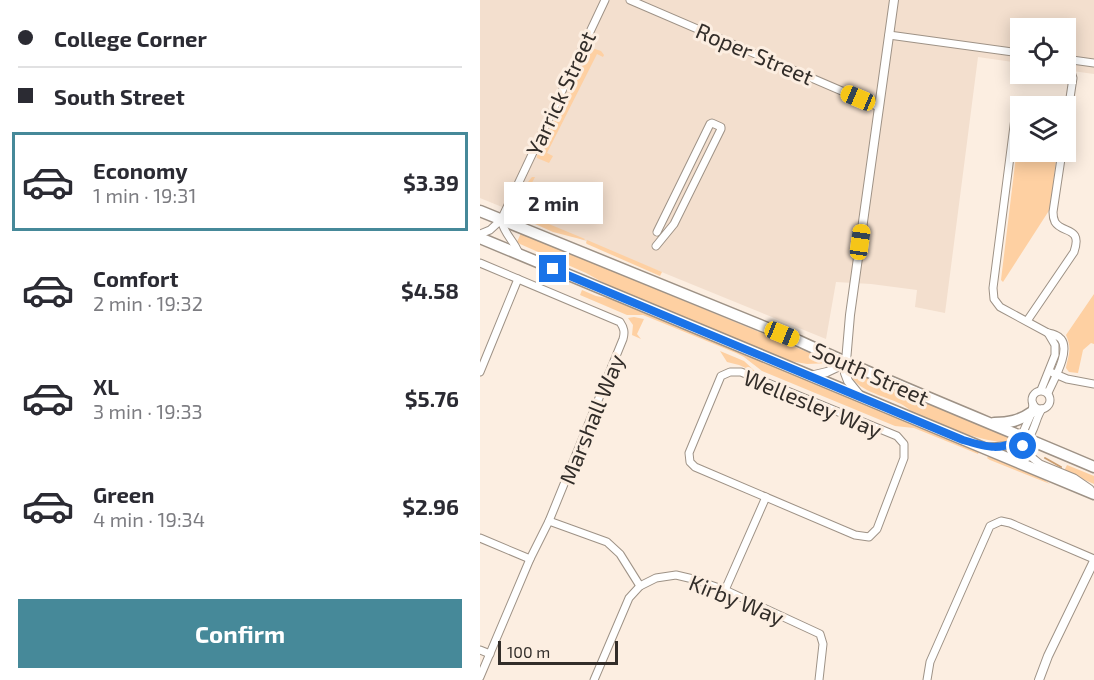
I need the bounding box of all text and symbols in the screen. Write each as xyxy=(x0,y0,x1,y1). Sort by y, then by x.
street label: Roper Street xyxy=(692,17,818,89)
map controls xyxy=(1010,18,1076,162)
button: locate xyxy=(1010,18,1076,84)
text: College Corner xyxy=(54,25,207,51)
street label: Yarrick Street xyxy=(520,27,600,159)
text: South Street xyxy=(54,83,185,109)
car xyxy=(838,83,878,113)
button: layers xyxy=(1010,96,1076,162)
icon: car xyxy=(21,155,75,209)
text: Economy xyxy=(93,157,188,183)
text: $3.39 xyxy=(403,169,459,195)
callout: 2 min xyxy=(503,182,602,224)
text: 1 min · 19:31 xyxy=(93,183,196,207)
text: 2 min xyxy=(528,191,579,215)
car xyxy=(849,223,871,261)
route end xyxy=(539,255,566,282)
icon: car xyxy=(21,263,75,317)
text: Comfort xyxy=(93,265,178,291)
text: $4.58 xyxy=(401,277,459,303)
text: 2 min · 19:32 xyxy=(93,291,203,315)
car xyxy=(762,319,802,349)
street label: South Street xyxy=(809,336,933,410)
street label: Marshall Way xyxy=(553,350,629,488)
street label: Wellesley Way xyxy=(740,363,886,443)
icon: car xyxy=(21,371,75,425)
text: XL xyxy=(93,373,119,399)
text: $5.76 xyxy=(405,385,459,411)
text: 3 min · 19:33 xyxy=(93,399,203,423)
route start xyxy=(1009,432,1036,459)
icon: car xyxy=(21,479,75,533)
text: Green xyxy=(93,481,155,507)
text: $2.96 xyxy=(402,493,459,519)
text: 4 min · 19:34 xyxy=(93,507,205,531)
street label: Kirby Way xyxy=(686,568,788,630)
button: Confirm xyxy=(18,599,462,668)
scale bar xyxy=(498,638,618,666)
text: 100 m xyxy=(507,642,550,661)

